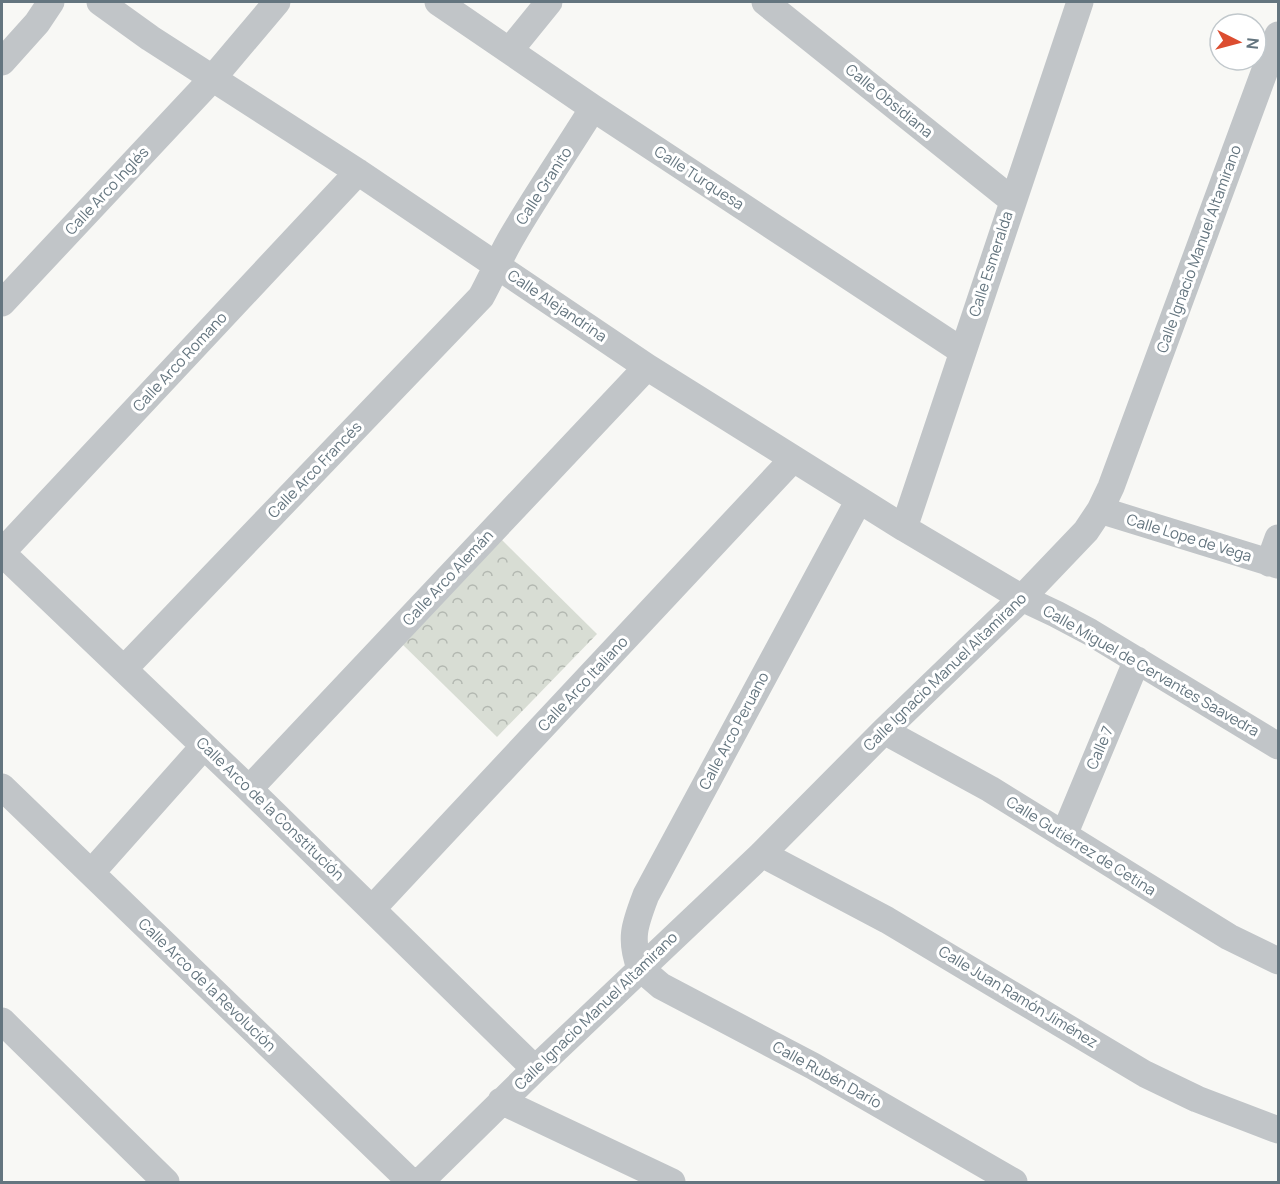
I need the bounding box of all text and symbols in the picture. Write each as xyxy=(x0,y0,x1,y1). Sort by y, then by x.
north arrow xyxy=(1208,12,1268,72)
text: N xyxy=(1241,37,1264,50)
street label: Calle Obsidiana xyxy=(841,59,937,142)
street label: Calle Turquesa xyxy=(650,141,748,214)
street label: Calle Arco Inglés xyxy=(60,142,153,240)
street label: Calle Ignacio Manuel Altamirano xyxy=(1151,142,1246,356)
street label: Calle Granito xyxy=(511,143,577,229)
street label: Calle Esmeralda xyxy=(964,208,1017,319)
street label: Calle Alejandrina xyxy=(503,265,611,347)
street label: Calle Arco Romano xyxy=(128,307,232,416)
street label: Calle Arco Francés xyxy=(263,416,367,523)
street label: Calle Lope de Vega xyxy=(1124,509,1254,567)
street label: Calle Arco Alemán xyxy=(398,525,498,630)
street label: Calle Ignacio Manuel Altamirano xyxy=(858,588,1031,755)
street label: Calle Miguel de Cervantes Saavedra xyxy=(1039,600,1263,741)
street label: Calle Arco Italiano xyxy=(533,631,632,736)
street label: Calle Arco Peruano xyxy=(694,668,774,793)
street label: Calle 7 xyxy=(1081,723,1118,773)
street label: Calle Arco de la Constitución xyxy=(192,732,349,885)
street label: Calle Gutiérrez de Cetina xyxy=(1002,791,1160,900)
street label: Calle Arco de la Revolución xyxy=(134,913,281,1056)
street label: Calle Ignacio Manuel Altamirano xyxy=(509,927,682,1094)
street label: Calle Juan Ramón Jiménez xyxy=(935,941,1102,1053)
street label: Calle Rubén Darío xyxy=(769,1036,886,1113)

